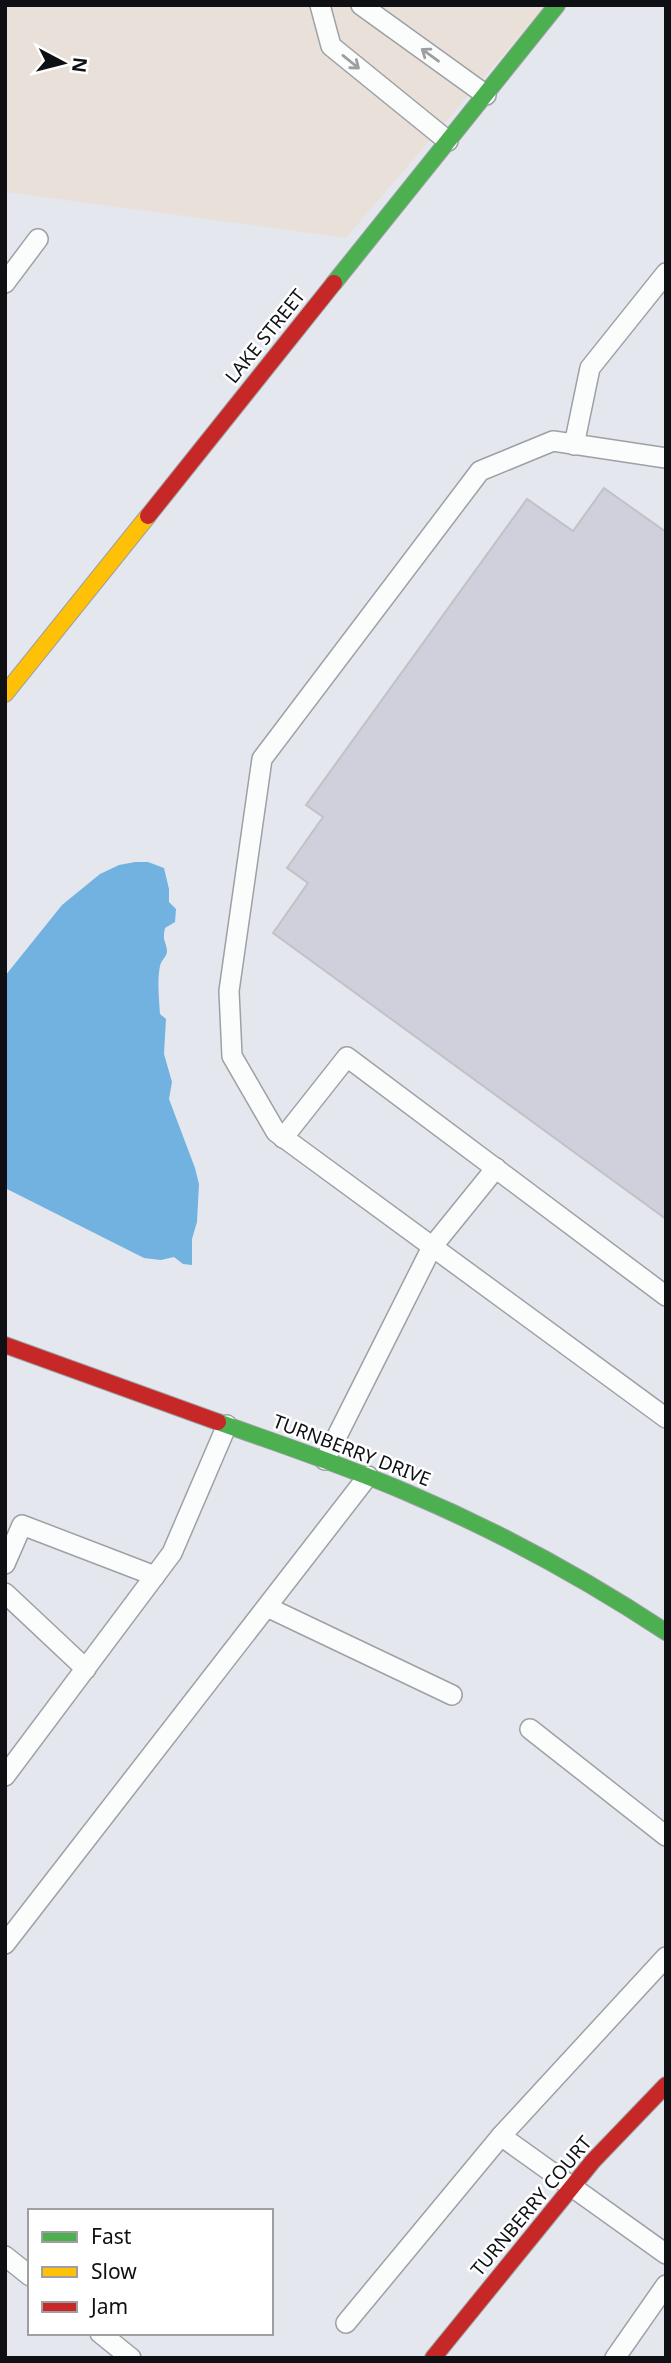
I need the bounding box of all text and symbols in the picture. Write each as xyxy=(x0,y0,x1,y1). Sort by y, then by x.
north arrow xyxy=(28,28,98,98)
one-way arrow xyxy=(421,48,440,62)
one-way arrow xyxy=(342,55,360,70)
text: N xyxy=(66,56,94,74)
street label: LAKE STREET xyxy=(219,283,311,388)
street label: TURNBERRY DRIVE xyxy=(269,1408,435,1492)
street label: TURNBERRY COURT xyxy=(465,2130,598,2282)
legend xyxy=(28,2209,273,2335)
text: Fast xyxy=(91,2222,132,2250)
text: Slow xyxy=(91,2257,137,2285)
text: Jam xyxy=(89,2292,128,2320)

